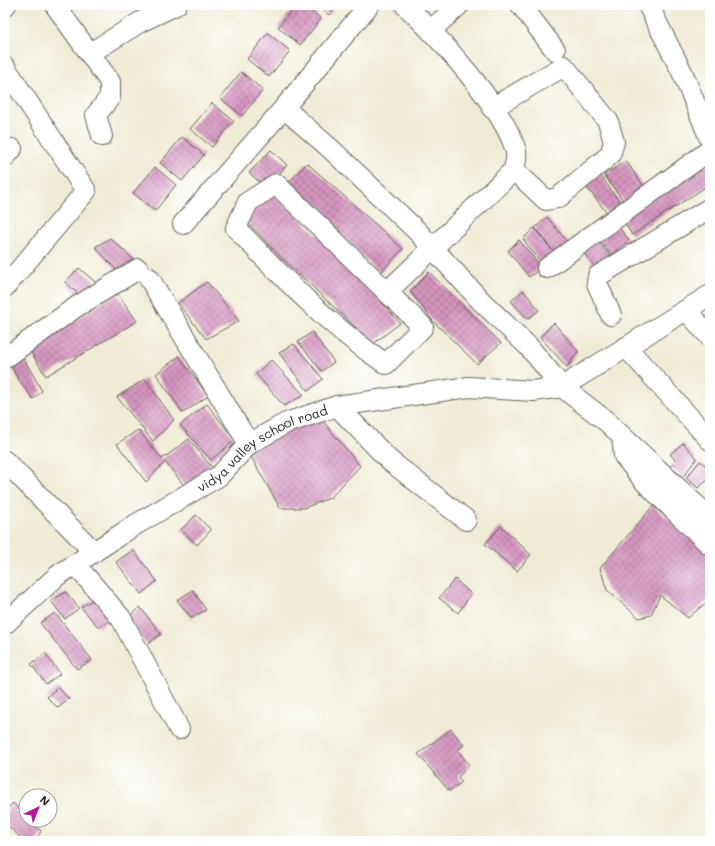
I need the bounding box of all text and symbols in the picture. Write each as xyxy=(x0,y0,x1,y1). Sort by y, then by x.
street label: vidya valley school road xyxy=(194,401,329,495)
north arrow xyxy=(18,788,58,828)
text: N xyxy=(37,792,53,809)

